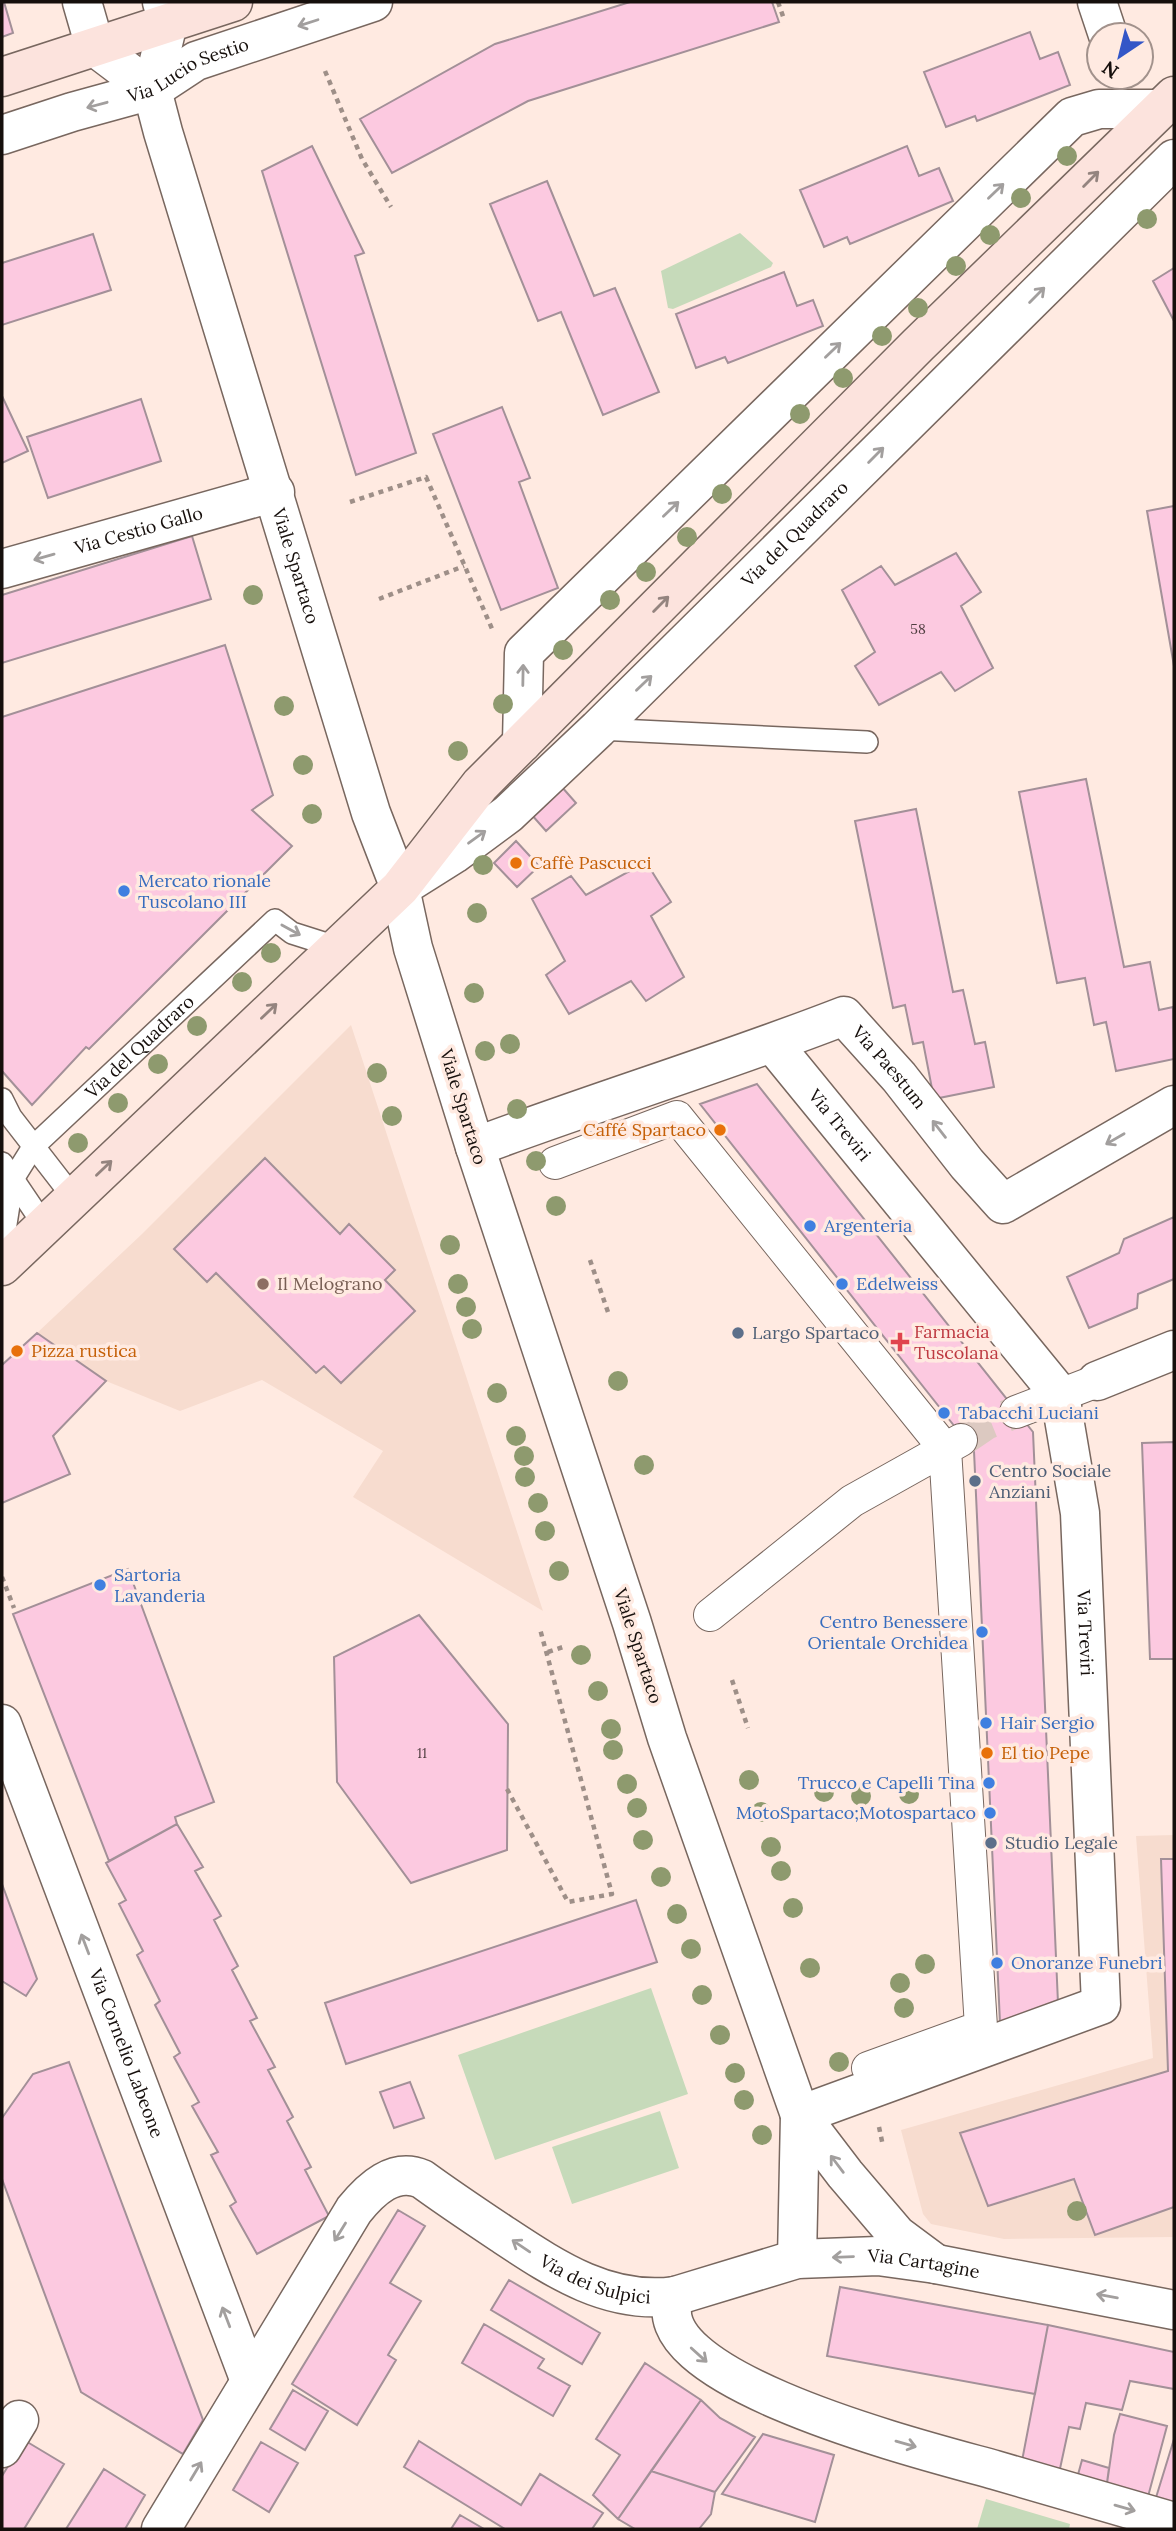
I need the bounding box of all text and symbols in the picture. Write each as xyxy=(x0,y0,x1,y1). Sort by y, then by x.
one-way arrow xyxy=(297,17,319,30)
north arrow xyxy=(1085,21,1155,91)
street label: Via Lucio Sestio xyxy=(124,32,252,107)
text: N xyxy=(1097,56,1123,84)
one-way arrow xyxy=(87,99,109,112)
one-way arrow xyxy=(1082,170,1099,187)
one-way arrow xyxy=(987,183,1004,200)
one-way arrow xyxy=(1029,286,1046,303)
one-way arrow xyxy=(825,342,842,359)
one-way arrow xyxy=(867,446,884,463)
street label: Via del Quadraro xyxy=(736,476,853,592)
street label: Via Cestio Gallo xyxy=(71,501,205,559)
one-way arrow xyxy=(662,501,679,518)
street label: Viale Spartaco xyxy=(267,504,325,626)
one-way arrow xyxy=(33,551,55,564)
one-way arrow xyxy=(652,596,669,613)
house number: 58 xyxy=(910,620,926,638)
one-way arrow xyxy=(516,663,530,686)
one-way arrow xyxy=(635,675,652,692)
one-way arrow xyxy=(467,830,486,844)
place label: Caffè Pascucci xyxy=(530,851,651,874)
marker: Caffè Pascucci xyxy=(508,855,524,871)
place label: Mercato rionale Tuscolano III xyxy=(138,869,271,913)
marker: Mercato rionale Tuscolano III xyxy=(116,883,132,899)
one-way arrow xyxy=(280,923,300,937)
street label: Via del Quadraro xyxy=(79,990,199,1104)
one-way arrow xyxy=(260,1003,277,1020)
street label: Via Paestum xyxy=(847,1020,932,1113)
street label: Viale Spartaco xyxy=(435,1045,492,1167)
street label: Via Treviri xyxy=(803,1084,876,1166)
place label: Caffé Spartaco xyxy=(583,1118,706,1141)
one-way arrow xyxy=(932,1120,947,1139)
marker: Caffé Spartaco xyxy=(712,1122,728,1138)
one-way arrow xyxy=(1105,1133,1126,1146)
one-way arrow xyxy=(95,1159,112,1176)
place label: Argenteria xyxy=(823,1214,912,1237)
marker: Argenteria xyxy=(802,1218,818,1234)
place label: Il Melograno xyxy=(277,1272,383,1295)
place label: Edelweiss xyxy=(856,1272,938,1295)
marker: Il Melograno xyxy=(255,1276,271,1292)
marker: Edelweiss xyxy=(834,1276,850,1292)
place label: Farmacia Tuscolana xyxy=(914,1320,999,1364)
place label: Largo Spartaco xyxy=(752,1321,879,1344)
marker: Largo Spartaco xyxy=(730,1325,746,1341)
marker: Farmacia Tuscolana xyxy=(892,1334,908,1350)
place label: Pizza rustica xyxy=(31,1339,137,1362)
marker: Pizza rustica xyxy=(9,1343,25,1359)
place label: Tabacchi Luciani xyxy=(958,1401,1099,1424)
marker: Tabacchi Luciani xyxy=(936,1405,952,1421)
place label: Centro Sociale Anziani xyxy=(988,1459,1112,1503)
marker: Centro Sociale Anziani xyxy=(967,1473,983,1489)
place label: Sartoria Lavanderia xyxy=(114,1563,206,1607)
marker: Sartoria Lavanderia xyxy=(92,1577,108,1593)
street label: Viale Spartaco xyxy=(609,1584,668,1706)
street label: Via Treviri xyxy=(1072,1588,1099,1676)
place label: Centro Benessere Orientale Orchidea xyxy=(808,1610,968,1654)
marker: Centro Benessere Orientale Orchidea xyxy=(974,1624,990,1640)
place label: Hair Sergio xyxy=(1000,1711,1094,1734)
marker: Hair Sergio xyxy=(978,1715,994,1731)
place label: El tio Pepe xyxy=(1001,1741,1090,1764)
house number: 11 xyxy=(417,1744,427,1762)
marker: El tio Pepe xyxy=(979,1745,995,1761)
place label: Trucco e Capelli Tina xyxy=(798,1771,975,1794)
marker: Trucco e Capelli Tina xyxy=(981,1775,997,1791)
place label: MotoSpartaco;Motospartaco xyxy=(736,1801,976,1824)
marker: MotoSpartaco;Motospartaco xyxy=(982,1805,998,1821)
place label: Studio Legale xyxy=(1005,1831,1118,1854)
marker: Studio Legale xyxy=(983,1835,999,1851)
one-way arrow xyxy=(78,1933,91,1955)
place label: Onoranze Funebri xyxy=(1011,1951,1163,1974)
marker: Onoranze Funebri xyxy=(989,1955,1005,1971)
street label: Via Cornelio Labeone xyxy=(84,1964,169,2141)
one-way arrow xyxy=(829,2155,844,2173)
one-way arrow xyxy=(333,2222,347,2242)
one-way arrow xyxy=(512,2239,531,2253)
street label: Via Cartagine xyxy=(867,2244,982,2283)
street label: Via dei Sulpici xyxy=(535,2249,651,2308)
one-way arrow xyxy=(832,2251,855,2264)
one-way arrow xyxy=(1096,2289,1119,2302)
one-way arrow xyxy=(219,2307,231,2329)
one-way arrow xyxy=(690,2347,708,2363)
one-way arrow xyxy=(895,2439,917,2452)
one-way arrow xyxy=(190,2461,204,2481)
one-way arrow xyxy=(1113,2502,1136,2515)

